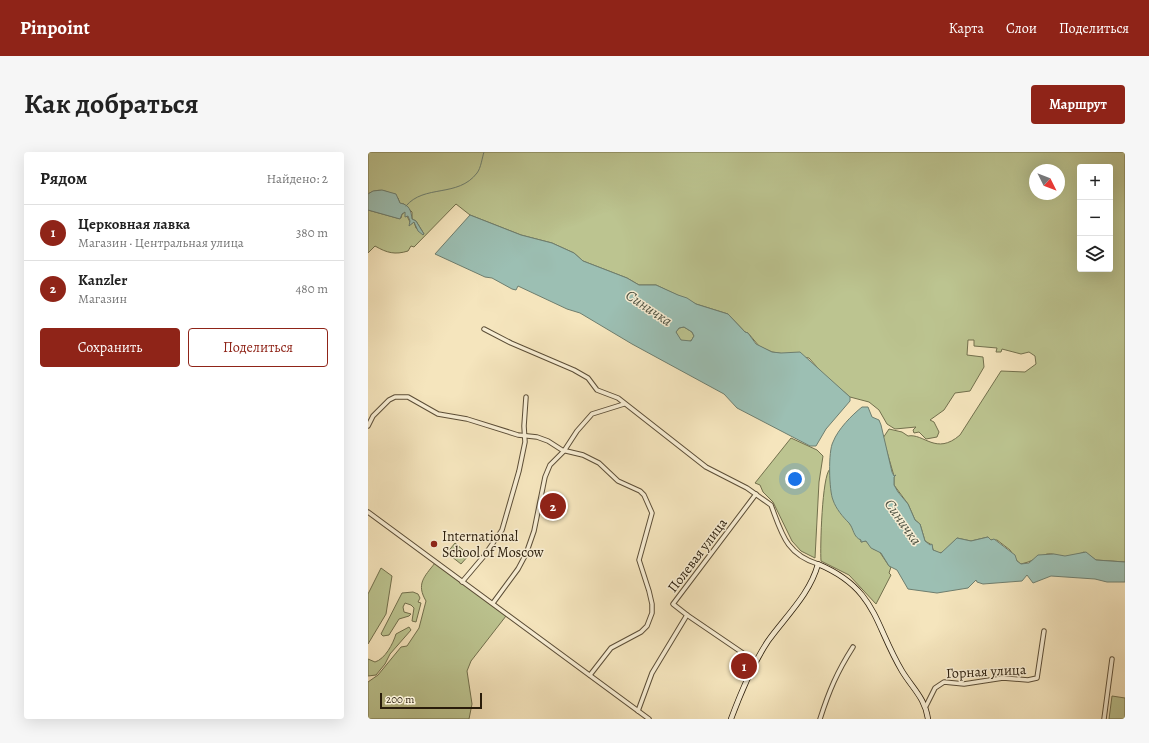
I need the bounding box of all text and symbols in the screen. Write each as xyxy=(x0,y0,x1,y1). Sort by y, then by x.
text: Pinpoint xyxy=(20,15,90,41)
text: Карта xyxy=(949,19,984,38)
text: Слои xyxy=(1006,19,1037,38)
text: Поделиться xyxy=(1059,19,1129,38)
text: Как добраться xyxy=(24,85,199,123)
button: Маршрут xyxy=(1031,85,1125,124)
north arrow xyxy=(1029,164,1065,200)
map controls xyxy=(1077,164,1113,272)
button: + xyxy=(1077,164,1113,200)
text: Рядом xyxy=(40,167,87,190)
text: Найдено: 2 xyxy=(267,170,328,187)
button: − xyxy=(1077,200,1113,236)
text: Церковная лавка xyxy=(78,214,190,234)
text: 1 xyxy=(51,224,55,241)
text: 380 m xyxy=(296,224,328,241)
text: Магазин · Центральная улица xyxy=(78,234,244,251)
button: layers xyxy=(1077,236,1113,272)
text: Kanzler xyxy=(78,270,127,290)
text: 2 xyxy=(50,280,56,297)
text: 480 m xyxy=(295,280,328,297)
water label: Синичка xyxy=(622,285,676,331)
text: Магазин xyxy=(78,290,127,307)
button: Сохранить xyxy=(40,328,180,367)
button: Поделиться xyxy=(188,328,328,367)
your location xyxy=(785,469,805,489)
pin: 2 xyxy=(540,491,566,521)
water label: Синичка xyxy=(880,495,926,549)
street label: Полевая улица xyxy=(663,514,732,596)
place label: International School of Moscow xyxy=(442,527,544,562)
marker: International School of Moscow xyxy=(429,539,439,549)
pin: 1 xyxy=(731,651,757,681)
street label: Горная улица xyxy=(945,660,1027,683)
scale bar xyxy=(380,691,482,710)
text: 200 m xyxy=(386,692,414,707)

